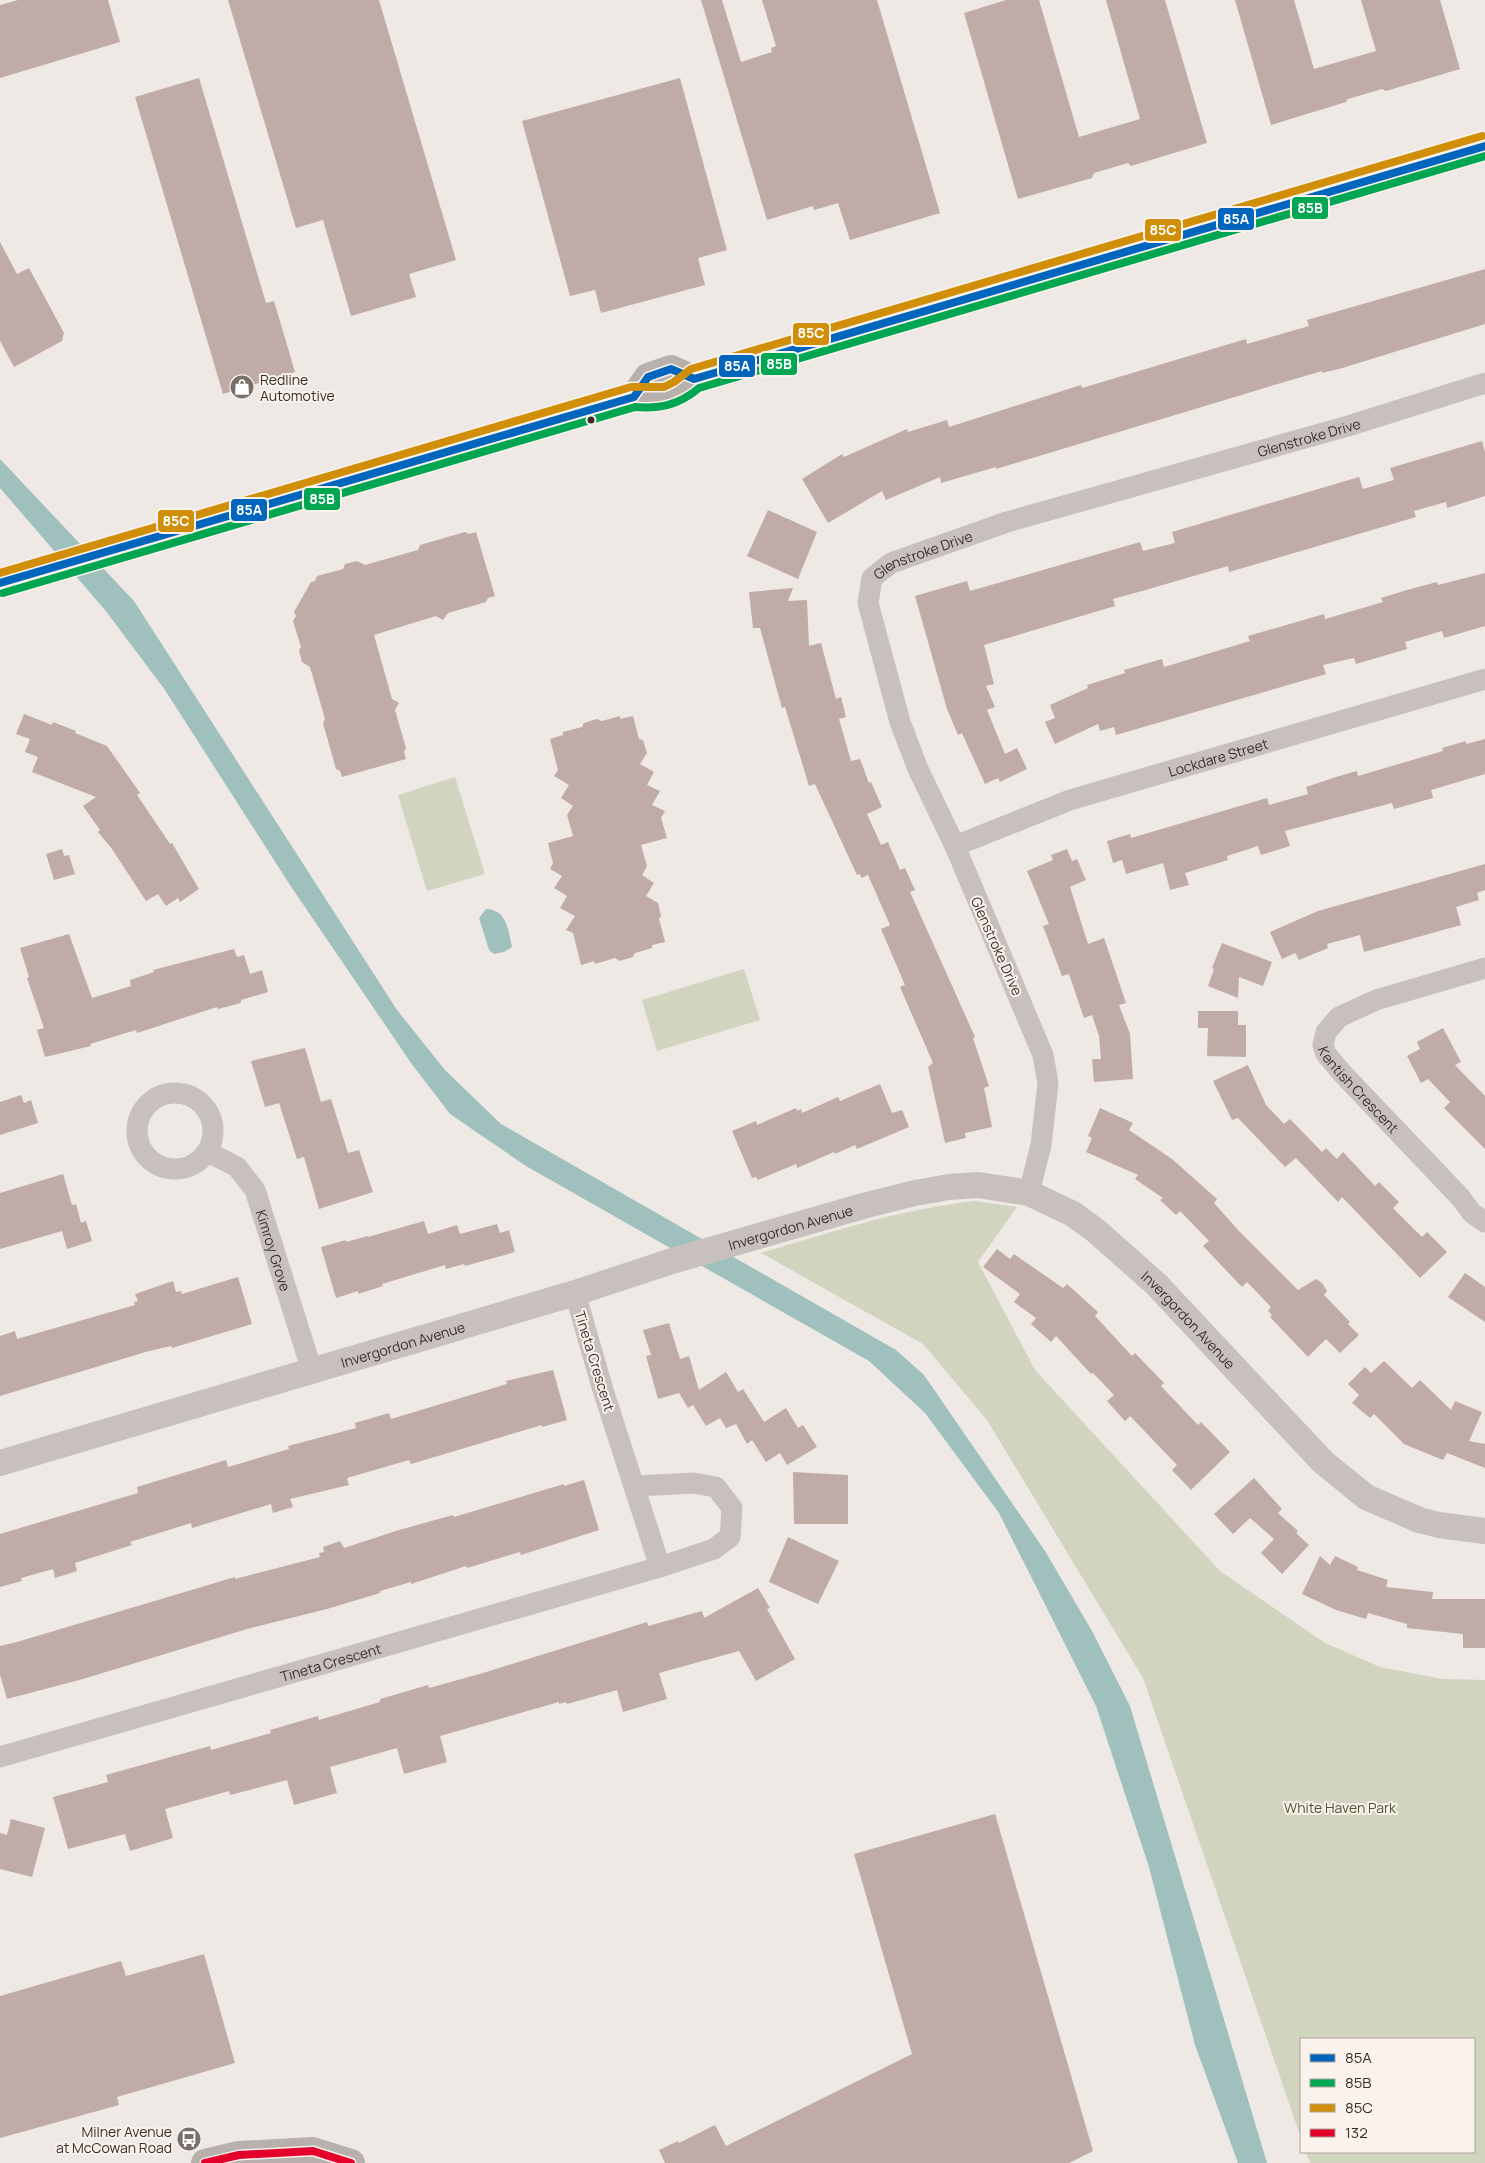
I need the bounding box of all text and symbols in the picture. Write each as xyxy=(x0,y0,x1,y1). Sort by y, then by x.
line badge: 85B xyxy=(1291,196,1329,220)
text: 85B xyxy=(1297,198,1323,217)
line badge: 85A xyxy=(1217,207,1255,231)
text: 85A xyxy=(1223,209,1250,228)
line badge: 85C xyxy=(1144,218,1182,242)
text: 85C xyxy=(1149,220,1177,239)
line badge: 85C xyxy=(792,322,830,346)
text: 85C xyxy=(797,323,825,342)
line badge: 85B xyxy=(760,352,798,376)
line badge: 85A xyxy=(718,354,756,378)
text: 85B xyxy=(766,354,792,373)
text: 85A xyxy=(724,356,751,375)
place label: Redline Automotive xyxy=(260,370,335,405)
shop icon: Redline Automotive xyxy=(229,374,255,400)
street label: Glenstroke Drive xyxy=(1255,413,1363,461)
unlabelled marker xyxy=(586,415,596,425)
line badge: 85B xyxy=(303,487,341,511)
text: 85B xyxy=(309,489,335,508)
line badge: 85A xyxy=(230,498,268,522)
text: 85A xyxy=(236,500,263,519)
line badge: 85C xyxy=(157,509,195,533)
text: 85C xyxy=(162,511,190,530)
street label: Glenstroke Drive xyxy=(869,526,975,583)
street label: Lockdare Street xyxy=(1166,733,1271,780)
street label: Glenstroke Drive xyxy=(967,894,1027,998)
street label: Kentish Crescent xyxy=(1315,1044,1404,1137)
street label: Invergordon Avenue xyxy=(726,1200,855,1254)
street label: Kimroy Grove xyxy=(252,1207,296,1293)
street label: Invergordon Avenue xyxy=(1138,1266,1240,1373)
street label: Tineta Crescent xyxy=(571,1308,619,1414)
street label: Invergordon Avenue xyxy=(338,1317,467,1371)
street label: Tineta Crescent xyxy=(278,1638,384,1685)
park label: White Haven Park xyxy=(1284,1798,1397,1817)
legend xyxy=(1300,2038,1475,2153)
text: 85A xyxy=(1345,2047,1372,2068)
text: 85B xyxy=(1345,2072,1372,2093)
text: 85C xyxy=(1345,2097,1373,2118)
place label: Milner Avenue at McCowan Road xyxy=(56,2122,172,2157)
text: 132 xyxy=(1345,2122,1368,2143)
bus stop icon: Milner Avenue at McCowan Road xyxy=(176,2126,202,2152)

